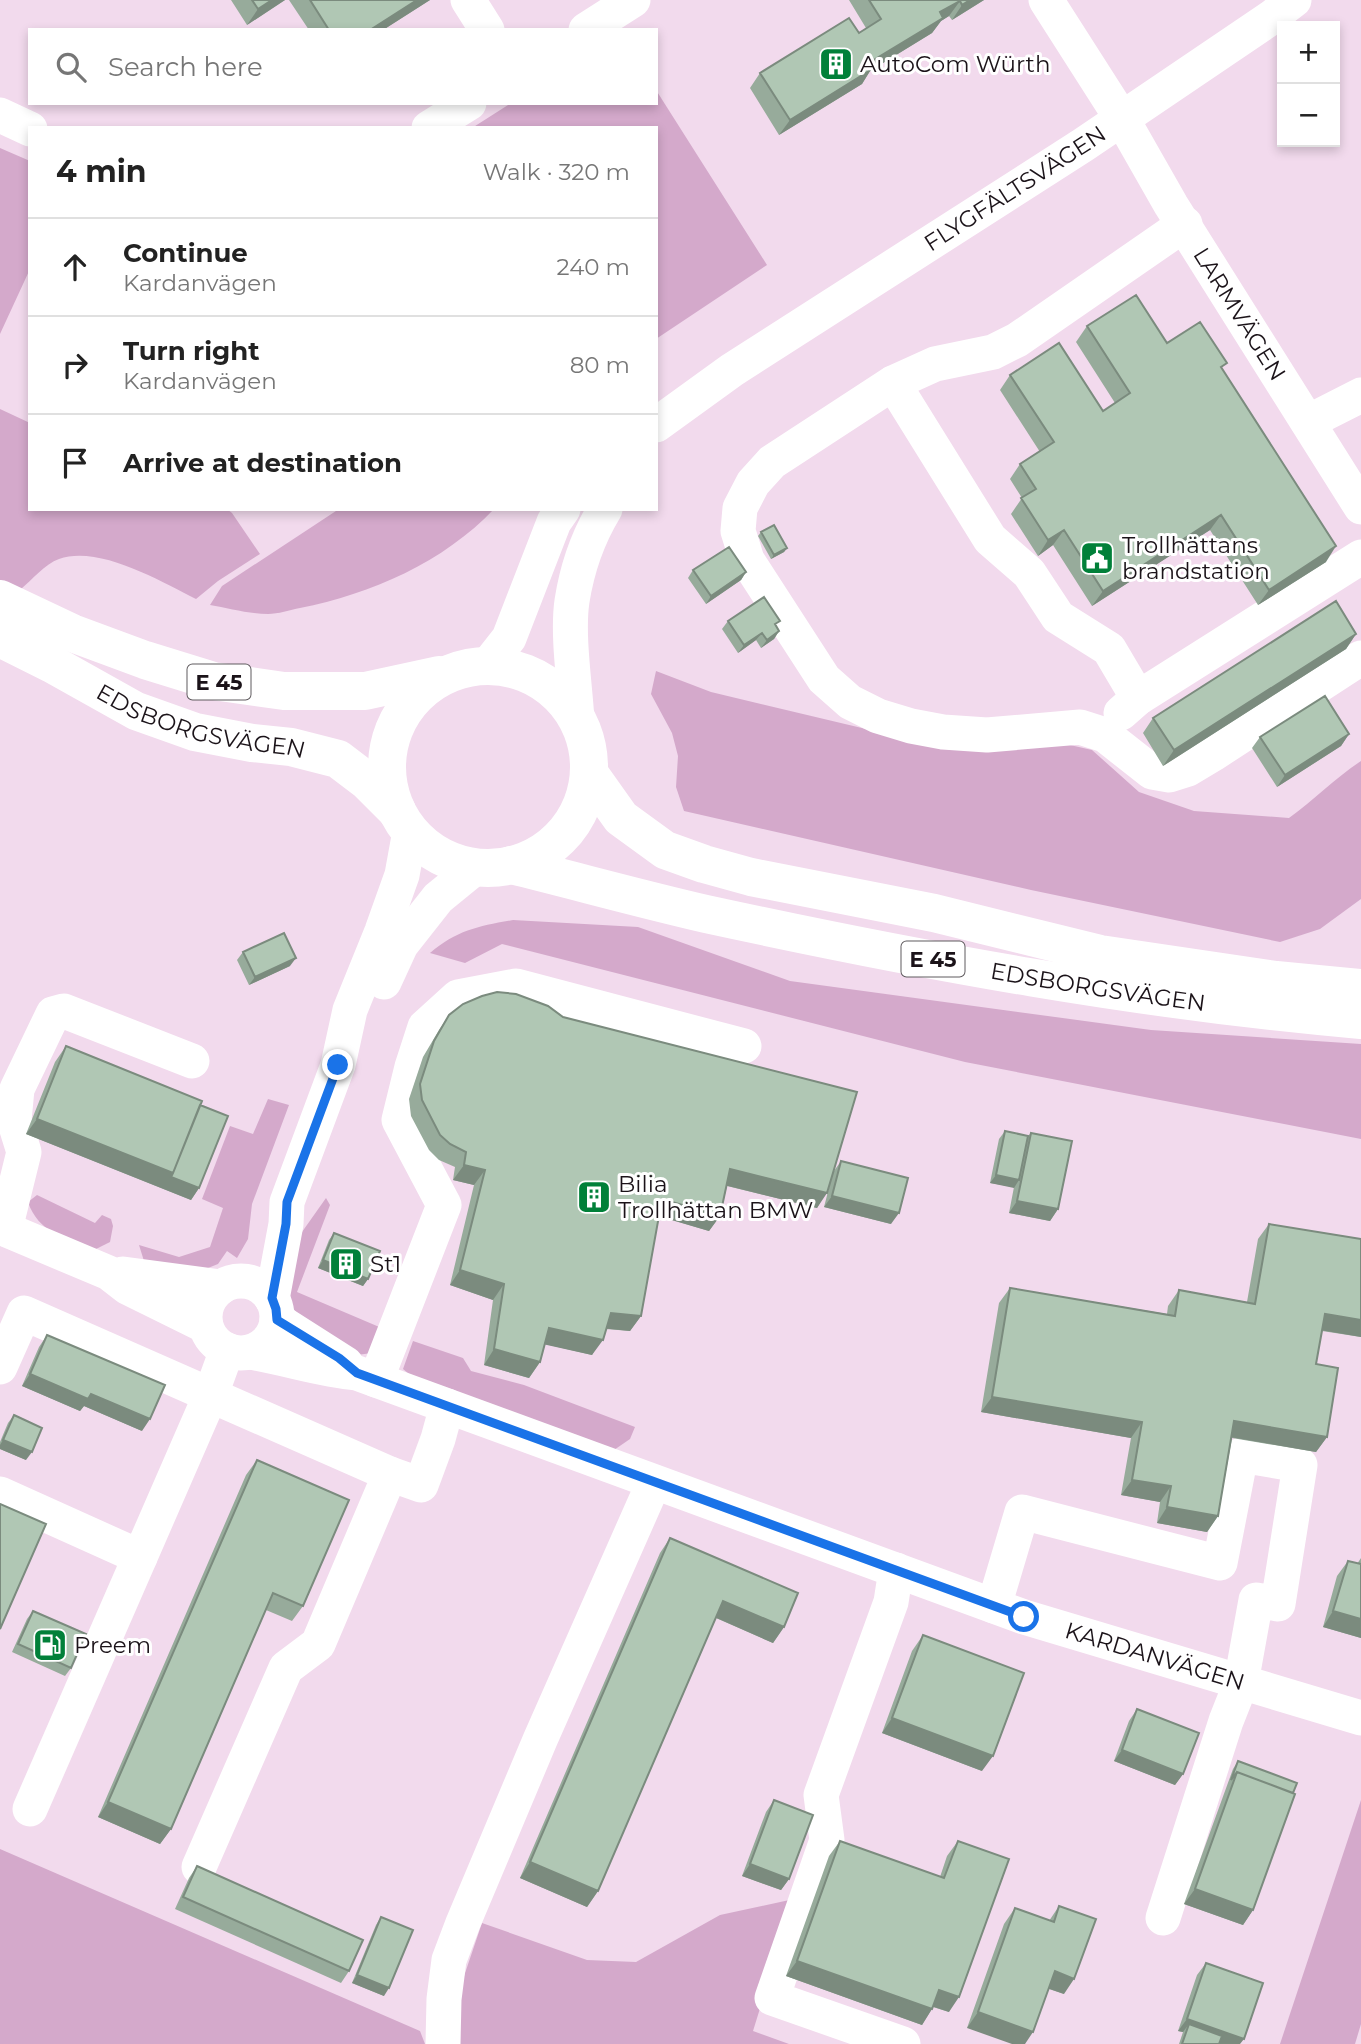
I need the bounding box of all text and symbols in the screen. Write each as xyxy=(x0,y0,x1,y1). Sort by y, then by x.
map controls xyxy=(1277,21,1340,147)
button: + xyxy=(1277,21,1340,84)
search box xyxy=(28,28,658,105)
building icon: AutoCom Würth xyxy=(817,45,855,83)
icon: search xyxy=(52,48,90,86)
place label: AutoCom Würth xyxy=(860,50,1050,78)
text: Search here xyxy=(108,51,263,83)
button: − xyxy=(1277,84,1340,147)
street label: FLYGFÄLTSVÄGEN xyxy=(919,120,1111,257)
text: 4 min xyxy=(56,153,146,190)
text: Walk · 320 m xyxy=(483,158,630,186)
text: Continue xyxy=(123,237,248,269)
street label: LARMVÄGEN xyxy=(1187,242,1292,386)
icon: ahead xyxy=(56,248,94,286)
text: 240 m xyxy=(557,253,630,281)
text: Kardanvägen xyxy=(123,269,277,297)
text: Turn right xyxy=(123,335,259,367)
icon: right xyxy=(56,346,94,384)
text: 80 m xyxy=(570,351,630,379)
text: Kardanvägen xyxy=(123,367,277,395)
icon: arrive xyxy=(56,444,94,482)
text: Arrive at destination xyxy=(123,447,402,479)
place label: Trollhättans brandstation xyxy=(1122,531,1270,585)
public building icon: Trollhättans brandstation xyxy=(1078,539,1116,577)
road number: E 45 xyxy=(188,664,250,700)
street label: EDSBORGSVÄGEN xyxy=(92,678,308,764)
road number: E 45 xyxy=(902,942,964,976)
street label: EDSBORGSVÄGEN xyxy=(988,957,1207,1017)
route end xyxy=(322,1049,353,1080)
place label: Bilia Trollhättan BMW xyxy=(618,1170,813,1224)
building icon: Bilia Trollhättan BMW xyxy=(575,1178,613,1216)
building icon: St1 xyxy=(327,1245,365,1283)
place label: St1 xyxy=(370,1250,401,1278)
route start xyxy=(1008,1601,1039,1632)
street label: KARDANVÄGEN xyxy=(1062,1616,1248,1696)
fuel station icon: Preem xyxy=(31,1626,69,1664)
place label: Preem xyxy=(74,1631,151,1659)

